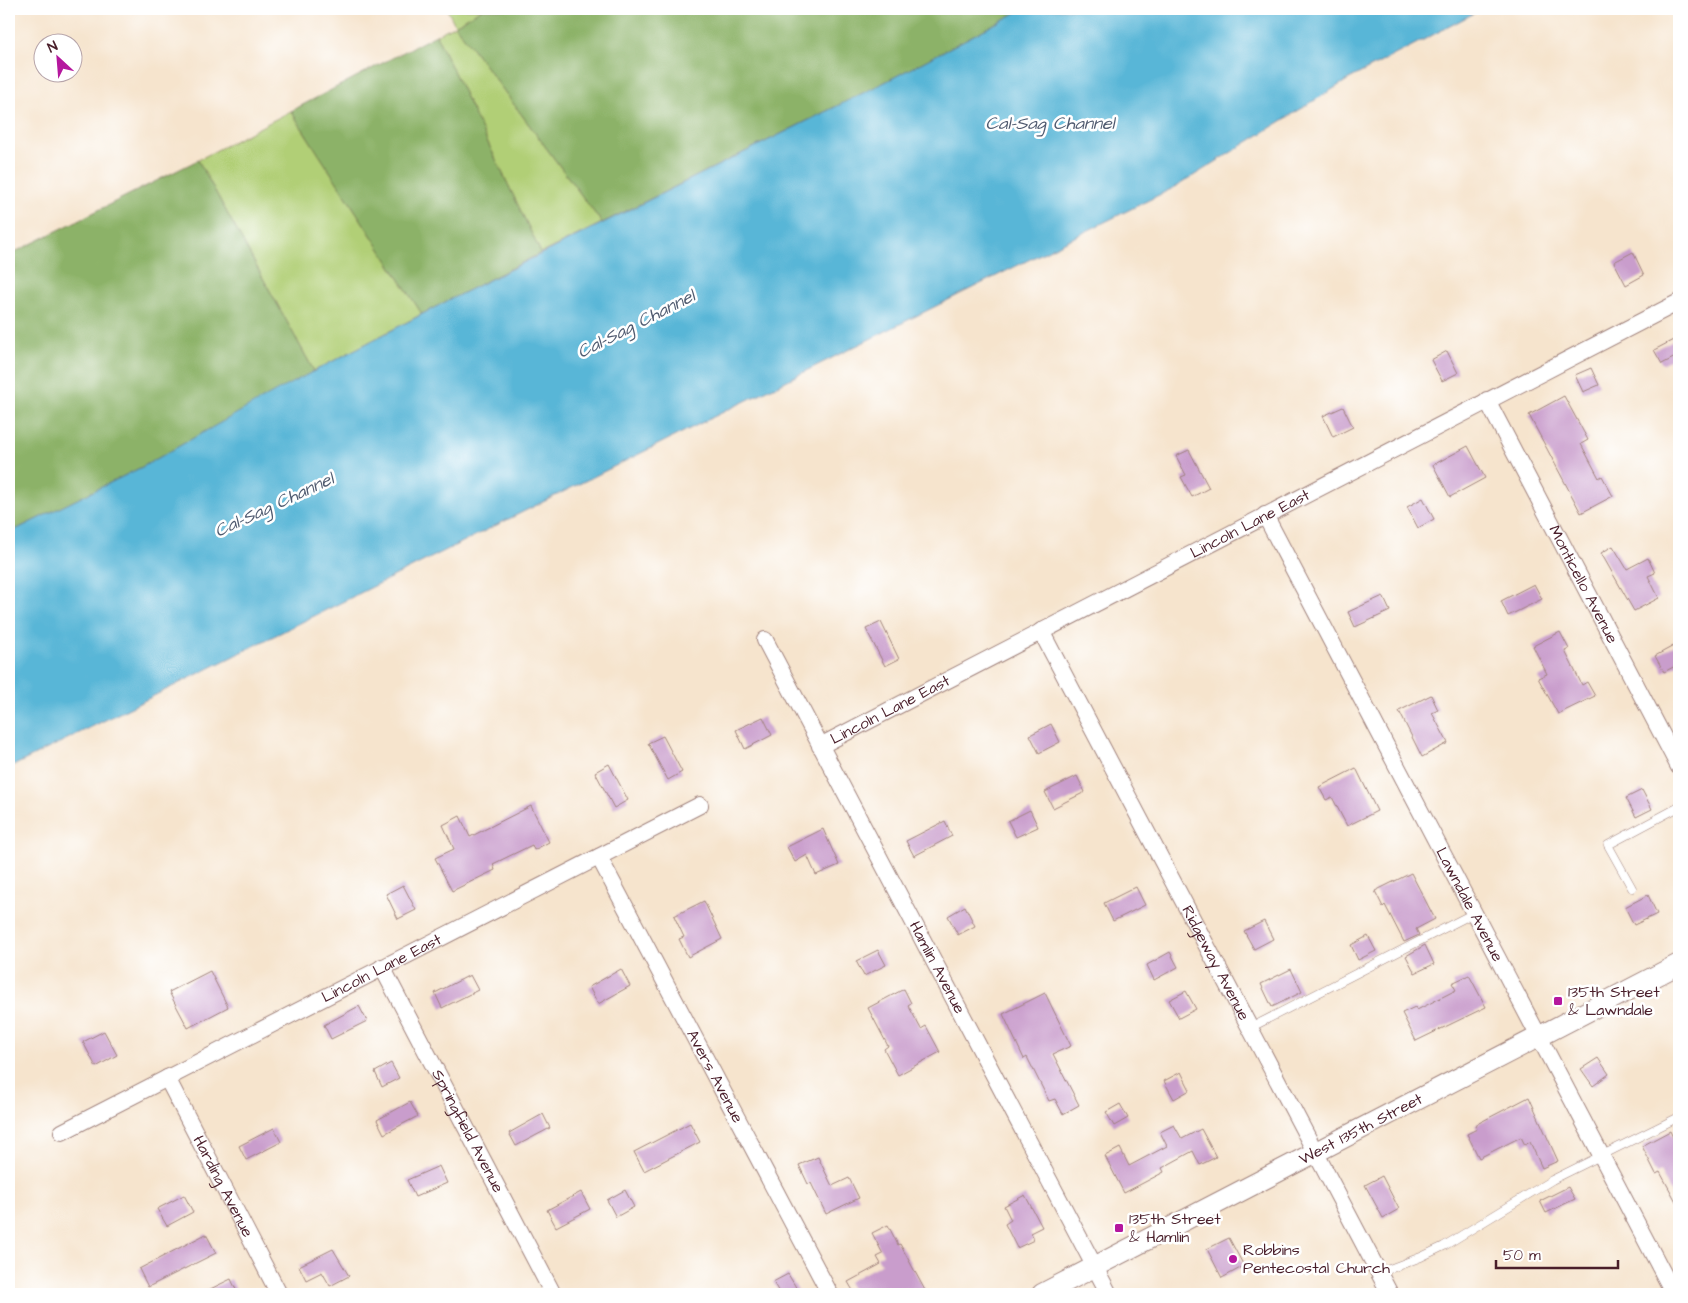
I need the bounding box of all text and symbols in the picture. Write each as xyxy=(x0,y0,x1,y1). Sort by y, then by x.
north arrow xyxy=(32,32,82,82)
text: N xyxy=(44,36,61,58)
water label: Cal-Sag Channel xyxy=(986,111,1117,137)
water label: Cal-Sag Channel xyxy=(573,283,701,365)
water label: Cal-Sag Channel xyxy=(210,466,340,544)
street label: Lincoln Lane East xyxy=(1186,483,1314,564)
street label: Monticello Avenue xyxy=(1543,521,1624,647)
street label: Lincoln Lane East xyxy=(827,669,954,750)
street label: Lawndale Avenue xyxy=(1430,844,1509,966)
street label: Ridgeway Avenue xyxy=(1176,901,1255,1025)
street label: Hamlin Avenue xyxy=(904,917,971,1018)
street label: Lincoln Lane East xyxy=(318,928,446,1008)
place label: 135th Street & Lawndale xyxy=(1568,981,1660,1021)
marker: 135th Street & Lawndale xyxy=(1552,995,1564,1007)
street label: Avers Avenue xyxy=(681,1026,749,1127)
street label: Springfield Avenue xyxy=(426,1065,509,1197)
street label: West 135th Street xyxy=(1295,1088,1427,1170)
street label: Harding Avenue xyxy=(188,1132,259,1241)
place label: 135th Street & Hamlin xyxy=(1129,1208,1221,1248)
marker: 135th Street & Hamlin xyxy=(1113,1222,1125,1234)
scale bar xyxy=(1496,1238,1618,1270)
place label: Robbins Pentecostal Church xyxy=(1243,1239,1390,1279)
text: 50 m xyxy=(1503,1245,1541,1266)
marker: Robbins Pentecostal Church xyxy=(1227,1253,1239,1265)

